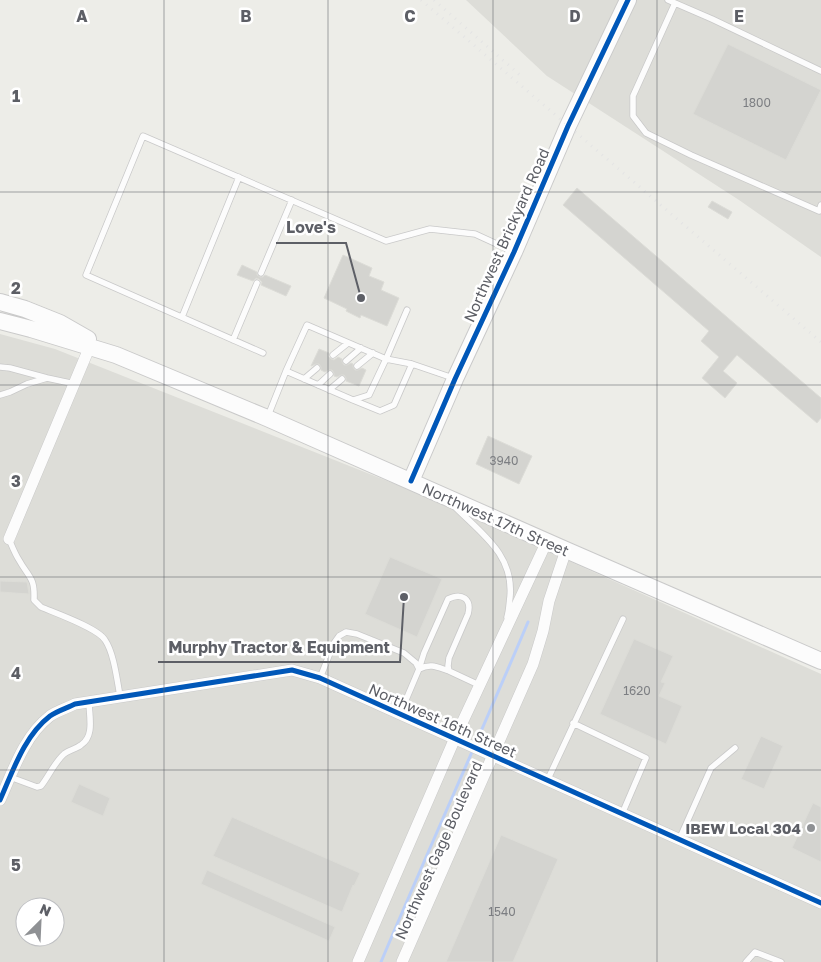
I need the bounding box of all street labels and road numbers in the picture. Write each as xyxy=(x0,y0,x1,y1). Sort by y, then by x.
street label: Northwest Brickyard Road xyxy=(459,145,553,325)
street label: Northwest 17th Street xyxy=(420,479,572,559)
street label: Northwest 16th Street xyxy=(366,679,520,761)
street label: Northwest Gage Boulevard xyxy=(390,758,486,942)

